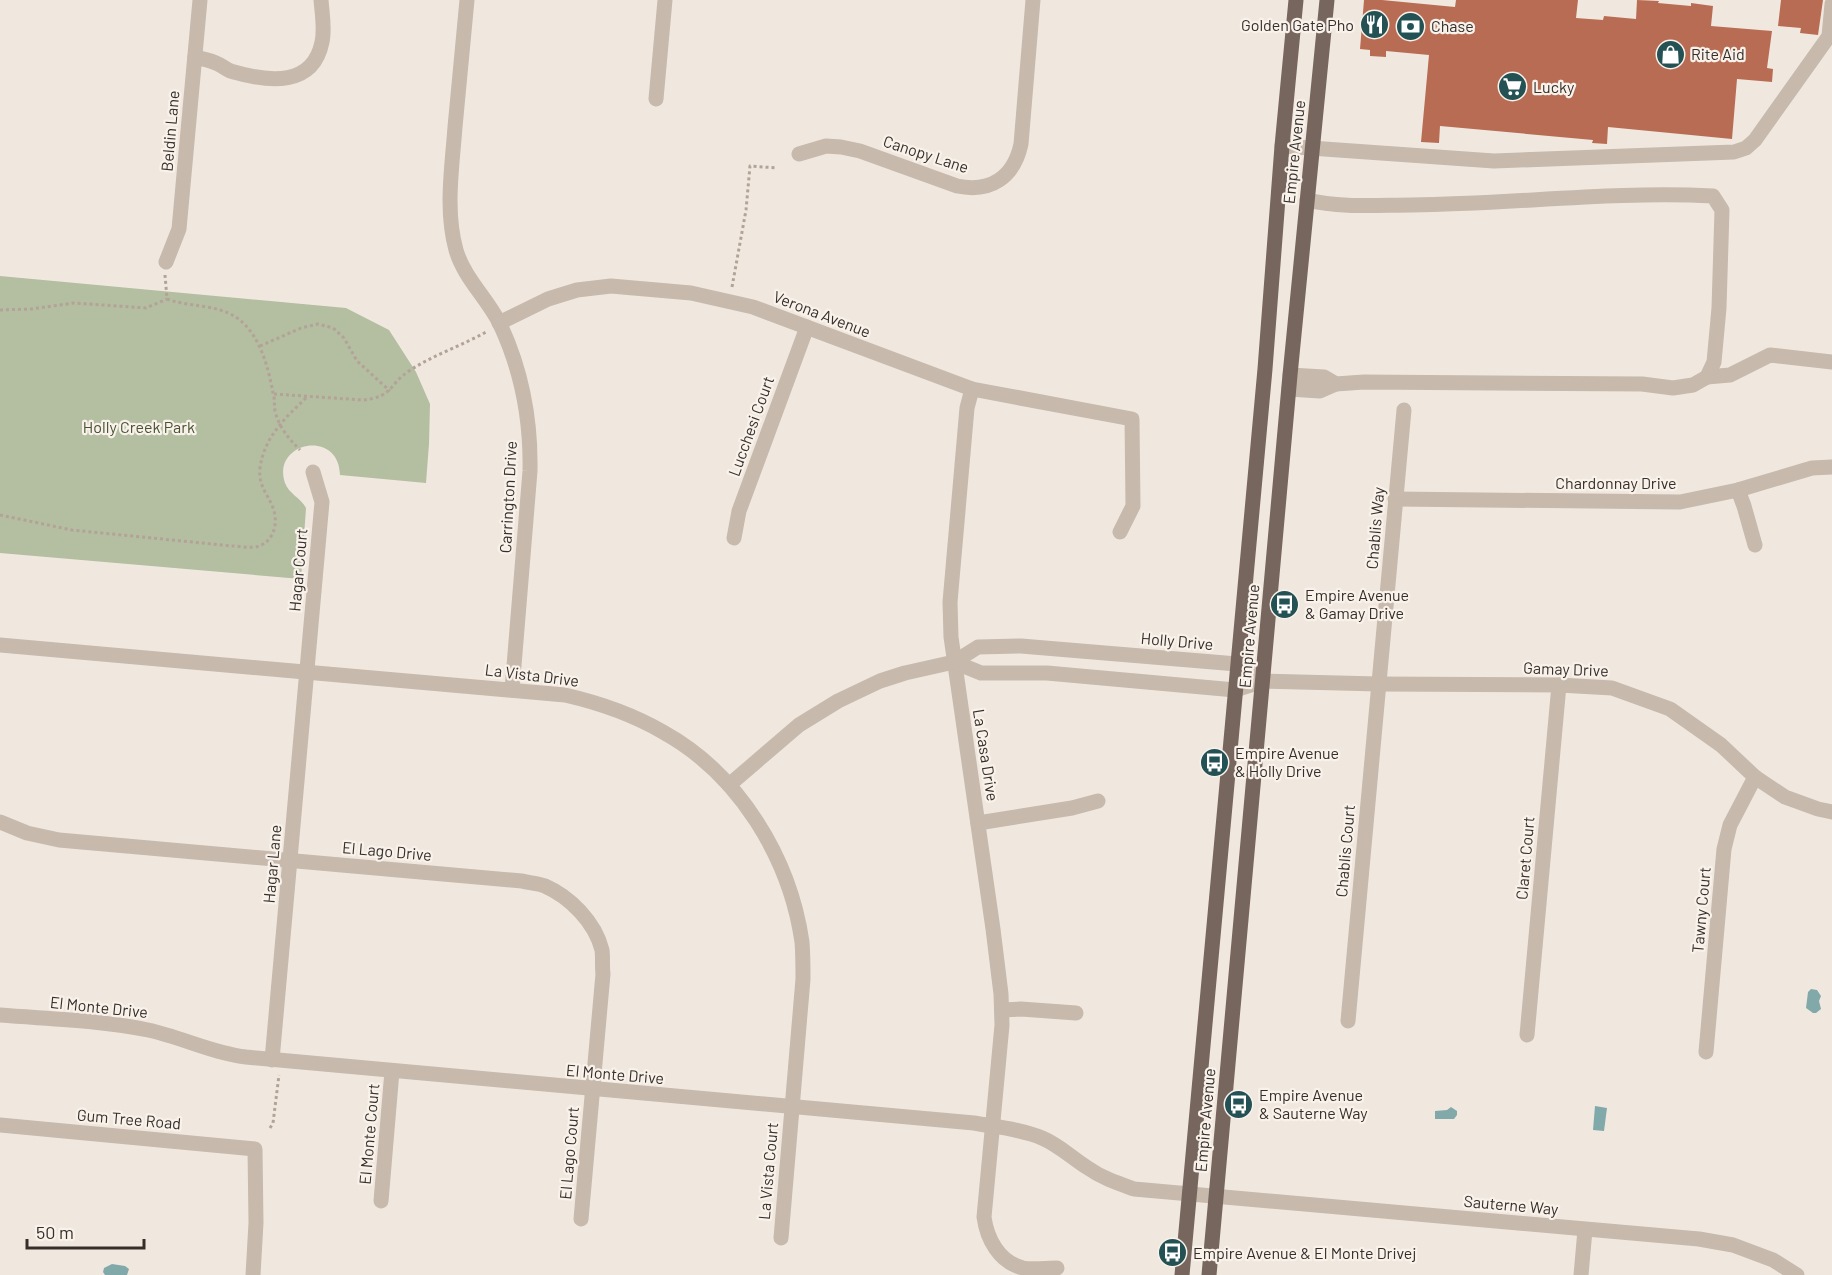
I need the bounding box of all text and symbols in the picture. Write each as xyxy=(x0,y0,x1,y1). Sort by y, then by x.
restaurant icon: Golden Gate Pho xyxy=(1359,9,1391,41)
bank icon: Chase xyxy=(1394,10,1426,42)
place label: Golden Gate Pho xyxy=(1241,15,1354,34)
place label: Chase xyxy=(1431,16,1474,35)
shop icon: Rite Aid xyxy=(1654,38,1686,70)
place label: Rite Aid xyxy=(1691,44,1745,63)
supermarket icon: Lucky xyxy=(1496,71,1528,103)
place label: Lucky xyxy=(1533,77,1575,96)
street label: Beldin Lane xyxy=(157,90,183,172)
street label: Empire Avenue xyxy=(1279,99,1308,205)
street label: Canopy Lane xyxy=(881,131,971,176)
street label: Verona Avenue xyxy=(771,286,873,341)
street label: Lucchesi Court xyxy=(724,373,777,478)
park label: Holly Creek Park xyxy=(83,417,195,436)
street label: Carrington Drive xyxy=(495,440,520,554)
street label: Chardonnay Drive xyxy=(1555,473,1677,492)
street label: Chablis Way xyxy=(1361,485,1388,570)
street label: Hagar Court xyxy=(284,528,311,612)
street label: Empire Avenue xyxy=(1234,583,1263,689)
place label: Empire Avenue & Gamay Drive xyxy=(1305,585,1409,622)
bus stop icon: Empire Avenue & Gamay Drive xyxy=(1268,588,1300,620)
street label: Holly Drive xyxy=(1140,628,1214,653)
street label: Gamay Drive xyxy=(1523,658,1609,679)
street label: La Vista Drive xyxy=(484,659,580,690)
street label: La Casa Drive xyxy=(970,708,1003,802)
place label: Empire Avenue & Holly Drive xyxy=(1235,743,1339,780)
bus stop icon: Empire Avenue & Holly Drive xyxy=(1198,746,1230,778)
street label: Chablis Court xyxy=(1331,804,1358,898)
street label: Claret Court xyxy=(1511,815,1538,900)
street label: Hagar Lane xyxy=(259,824,284,904)
street label: El Lago Drive xyxy=(341,837,433,864)
street label: Tawny Court xyxy=(1687,866,1714,954)
street label: El Monte Drive xyxy=(49,992,149,1021)
street label: El Monte Drive xyxy=(565,1060,665,1087)
street label: Empire Avenue xyxy=(1190,1067,1219,1173)
street label: El Monte Court xyxy=(355,1083,382,1185)
place label: Empire Avenue & Sauterne Way xyxy=(1259,1085,1368,1122)
bus stop icon: Empire Avenue & Sauterne Way xyxy=(1222,1088,1254,1120)
street label: Gum Tree Road xyxy=(76,1104,182,1133)
street label: El Lago Court xyxy=(555,1106,582,1200)
street label: La Vista Court xyxy=(754,1121,781,1220)
street label: Sauterne Way xyxy=(1463,1191,1560,1218)
scale bar xyxy=(27,1212,144,1250)
text: 50 m xyxy=(36,1221,74,1243)
bus stop icon: Empire Avenue & El Monte Drivej xyxy=(1156,1237,1188,1269)
place label: Empire Avenue & El Monte Drivej xyxy=(1193,1243,1416,1262)

